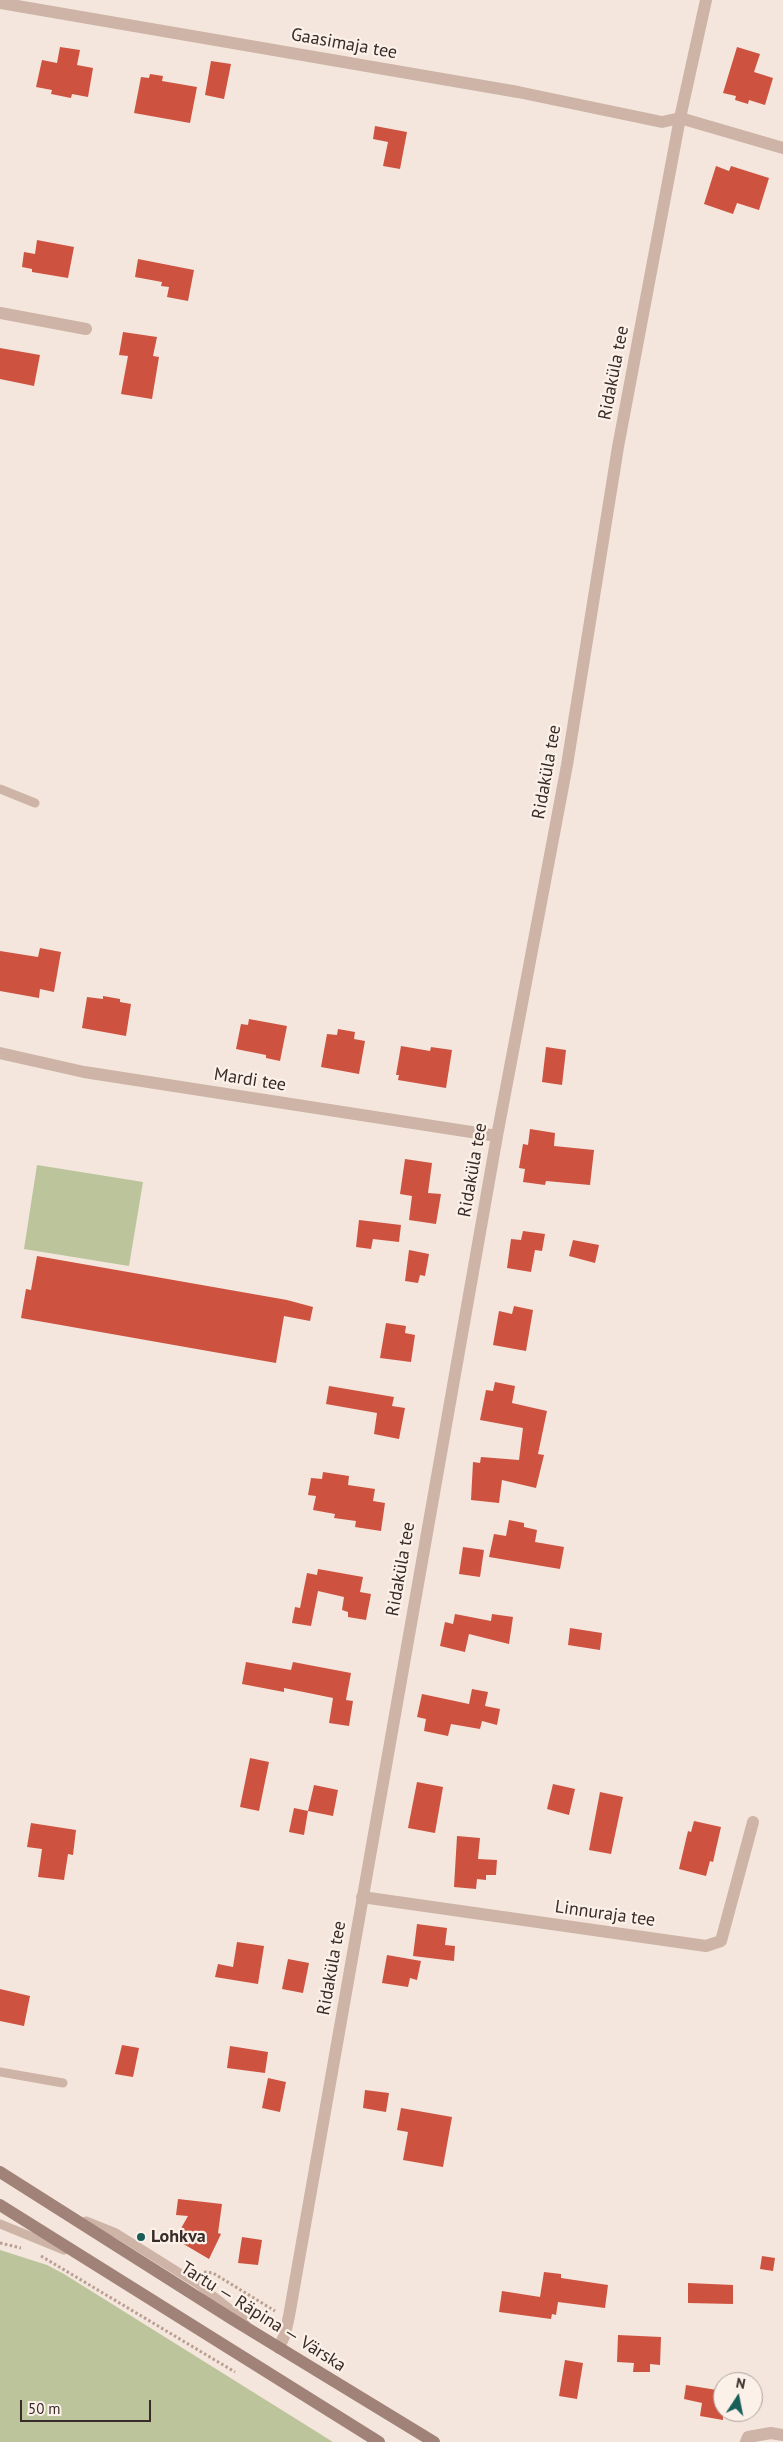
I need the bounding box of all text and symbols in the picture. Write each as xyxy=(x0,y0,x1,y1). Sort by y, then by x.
street label: Gaasimaja tee xyxy=(289,24,399,64)
street label: Ridaküla tee xyxy=(594,324,634,422)
street label: Ridaküla tee xyxy=(528,723,566,821)
street label: Mardi tee xyxy=(212,1064,288,1096)
street label: Ridaküla tee xyxy=(454,1121,492,1219)
street label: Ridaküla tee xyxy=(382,1520,420,1618)
street label: Linnuraja tee xyxy=(553,1896,657,1932)
street label: Ridaküla tee xyxy=(313,1919,351,2017)
place label: Lohkva xyxy=(151,2226,206,2248)
marker: Lohkva xyxy=(135,2231,147,2243)
street label: Tartu — Räpina — Värska xyxy=(176,2257,350,2377)
north arrow xyxy=(713,2372,763,2422)
text: N xyxy=(734,2374,747,2393)
scale bar xyxy=(22,2390,154,2422)
text: 50 m xyxy=(28,2399,61,2418)

